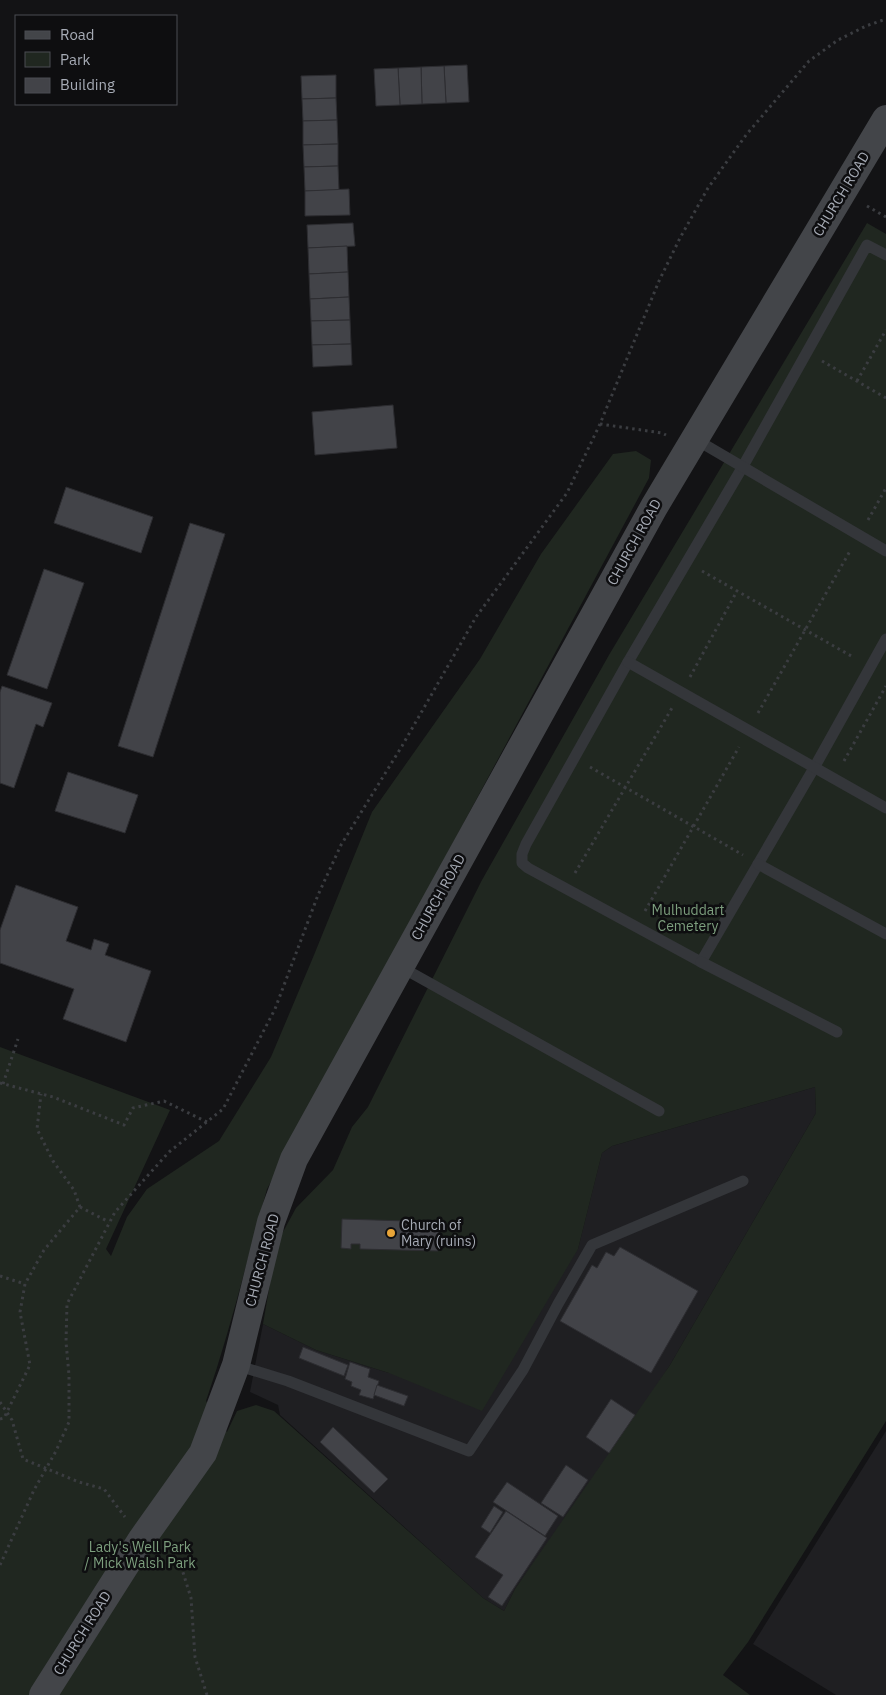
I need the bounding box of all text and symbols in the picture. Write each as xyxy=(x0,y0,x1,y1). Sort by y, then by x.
legend xyxy=(15,15,178,105)
text: Road xyxy=(60,25,95,44)
text: Park xyxy=(60,50,90,69)
text: Building xyxy=(60,75,115,94)
street label: CHURCH ROAD xyxy=(809,148,873,240)
street label: CHURCH ROAD xyxy=(603,496,665,588)
street label: CHURCH ROAD xyxy=(407,851,469,943)
park label: Mulhuddart Cemetery xyxy=(652,901,725,935)
street label: CHURCH ROAD xyxy=(241,1211,283,1309)
place label: Church of Mary (ruins) xyxy=(401,1216,476,1250)
marker: Church of Mary (ruins) xyxy=(385,1227,397,1239)
park label: Lady's Well Park / Mick Walsh Park xyxy=(84,1538,196,1572)
street label: CHURCH ROAD xyxy=(49,1588,115,1678)

